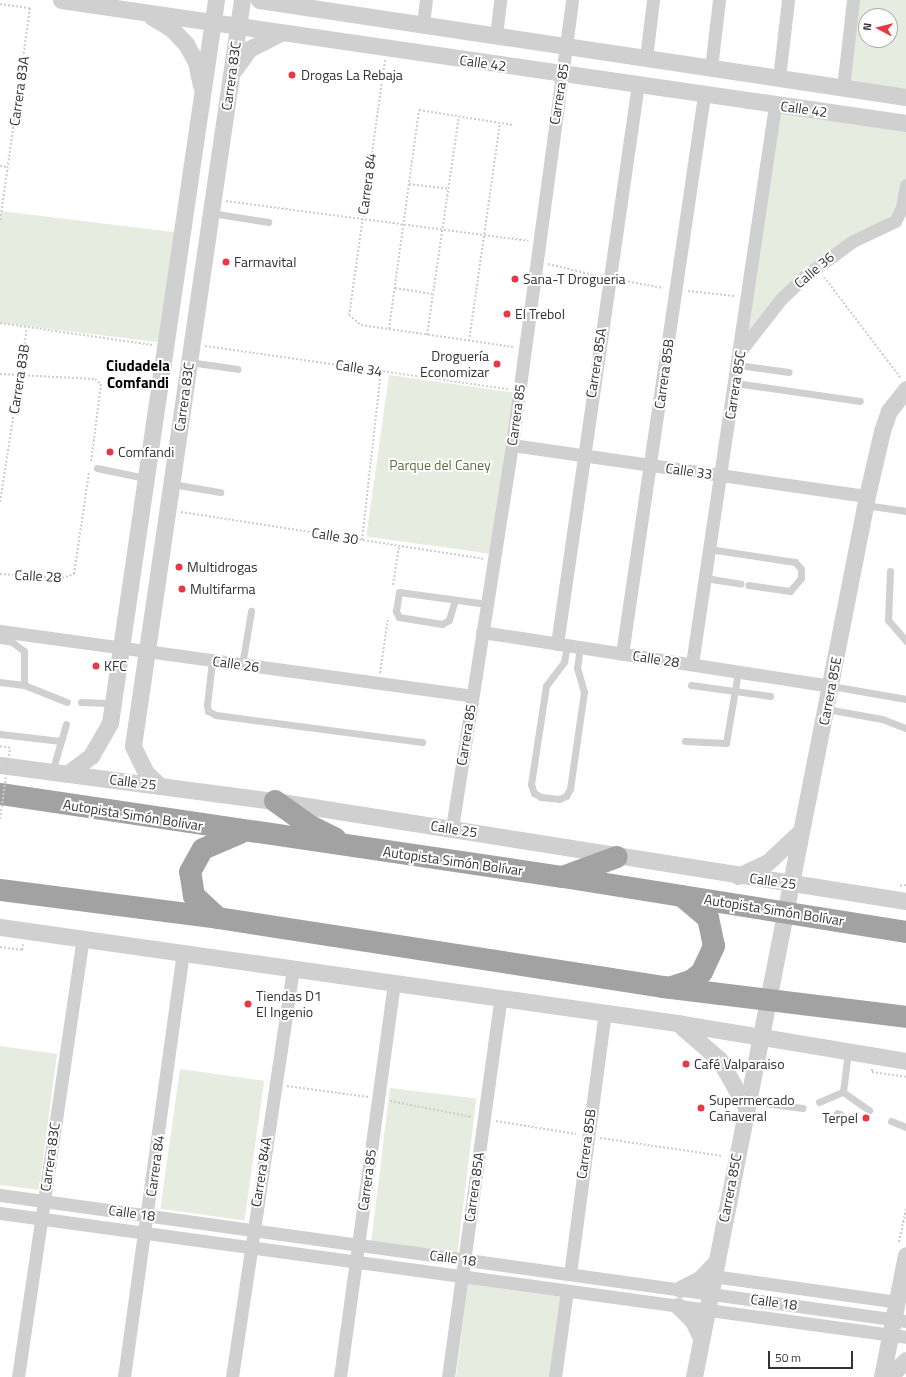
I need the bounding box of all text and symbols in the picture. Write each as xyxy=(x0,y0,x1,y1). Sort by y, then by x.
north arrow xyxy=(858,8,898,48)
text: N xyxy=(859,22,875,31)
street label: Carrera 83C xyxy=(218,40,244,112)
street label: Calle 42 xyxy=(459,51,507,75)
street label: Carrera 83A xyxy=(6,55,32,127)
street label: Carrera 85 xyxy=(546,62,572,126)
place label: Drogas La Rebaja xyxy=(301,67,403,83)
marker: Drogas La Rebaja xyxy=(286,69,298,81)
street label: Calle 42 xyxy=(780,97,828,121)
street label: Carrera 84 xyxy=(354,152,380,216)
street label: Calle 36 xyxy=(791,248,837,292)
place label: Farmavital xyxy=(234,254,296,270)
marker: Farmavital xyxy=(221,257,231,267)
place label: Sana-T Drogueria xyxy=(523,271,626,287)
marker: Sana-T Drogueria xyxy=(510,274,520,284)
place label: El Trebol xyxy=(515,306,565,322)
marker: El Trebol xyxy=(502,309,512,319)
street label: Carrera 85A xyxy=(582,327,610,399)
street label: Carrera 85B xyxy=(651,338,677,410)
street label: Carrera 83B xyxy=(5,343,33,415)
place label: Droguería Economizar xyxy=(420,348,489,380)
street label: Carrera 85C xyxy=(721,349,749,421)
district label: Ciudadela Comfandi xyxy=(106,356,170,391)
street label: Calle 34 xyxy=(335,356,383,380)
marker: Droguería Economizar xyxy=(492,359,502,369)
street label: Carrera 83C xyxy=(171,361,197,433)
street label: Carrera 85 xyxy=(503,383,529,447)
place label: Comfandi xyxy=(118,444,174,460)
marker: Comfandi xyxy=(105,447,115,457)
park label: Parque del Caney xyxy=(389,457,491,473)
street label: Calle 33 xyxy=(665,459,713,483)
street label: Calle 30 xyxy=(311,524,359,548)
place label: Multidrogas xyxy=(187,559,258,575)
marker: Multidrogas xyxy=(174,562,184,572)
street label: Calle 28 xyxy=(14,566,62,586)
place label: Multifarma xyxy=(190,581,256,597)
marker: Multifarma xyxy=(177,584,187,594)
street label: Calle 28 xyxy=(632,647,680,671)
street label: Calle 26 xyxy=(212,652,260,676)
street label: Carrera 85E xyxy=(815,655,845,727)
place label: KFC xyxy=(104,658,127,674)
marker: KFC xyxy=(91,661,101,671)
street label: Carrera 85 xyxy=(453,703,479,767)
street label: Calle 25 xyxy=(109,771,157,793)
street label: Autopista Simón Bolívar xyxy=(62,796,204,834)
street label: Calle 25 xyxy=(430,817,478,841)
street label: Autopista Simón Bolívar xyxy=(382,843,524,879)
street label: Calle 25 xyxy=(749,869,797,893)
street label: Autopista Simón Bolívar xyxy=(703,891,845,929)
place label: Tiendas D1 El Ingenio xyxy=(256,988,322,1020)
marker: Tiendas D1 El Ingenio xyxy=(243,999,253,1009)
place label: Café Valparaiso xyxy=(694,1056,785,1072)
marker: Café Valparaiso xyxy=(681,1059,691,1069)
place label: Supermercado Cañaveral xyxy=(709,1092,795,1124)
marker: Supermercado Cañaveral xyxy=(696,1103,706,1113)
street label: Carrera 85B xyxy=(573,1108,599,1180)
place label: Terpel xyxy=(822,1110,858,1126)
marker: Terpel xyxy=(861,1113,871,1123)
street label: Carrera 83C xyxy=(37,1121,63,1193)
street label: Carrera 84 xyxy=(142,1134,168,1198)
street label: Carrera 84A xyxy=(247,1136,275,1208)
street label: Carrera 85 xyxy=(354,1148,380,1212)
street label: Carrera 85A xyxy=(461,1151,487,1223)
street label: Carrera 85C xyxy=(715,1152,745,1224)
street label: Calle 18 xyxy=(108,1201,156,1225)
street label: Calle 18 xyxy=(429,1246,477,1270)
street label: Calle 18 xyxy=(750,1290,798,1314)
scale bar xyxy=(770,1343,855,1369)
text: 50 m xyxy=(775,1348,801,1367)

